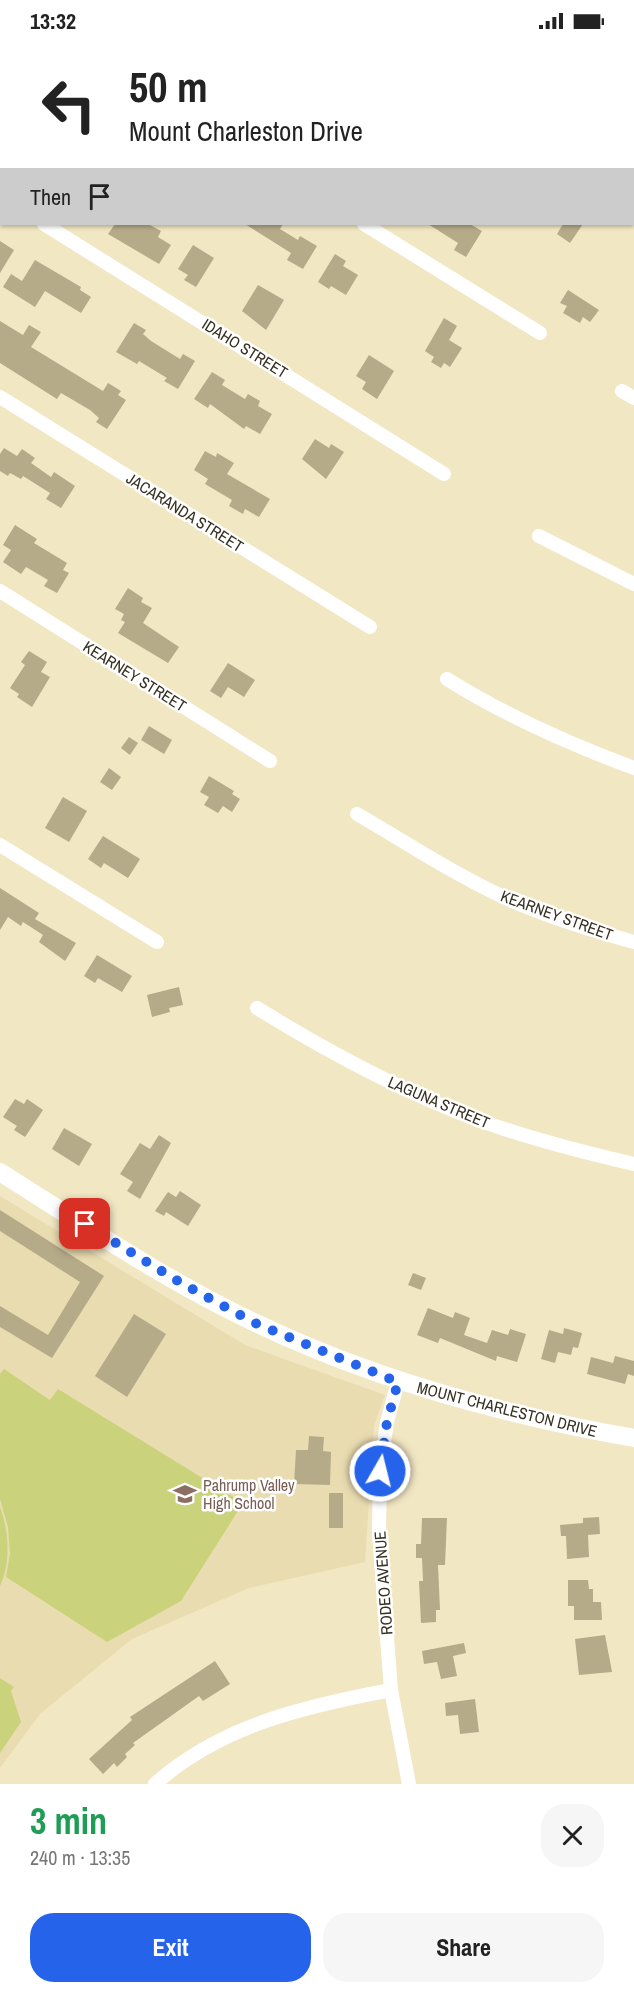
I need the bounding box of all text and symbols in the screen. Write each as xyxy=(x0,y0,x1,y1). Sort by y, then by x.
text: 13:32 xyxy=(30,6,76,36)
text: 50 m xyxy=(129,59,208,115)
icon: left xyxy=(30,66,108,144)
text: Mount Charleston Drive xyxy=(129,113,363,149)
icon: arrive xyxy=(83,180,116,213)
text: Then xyxy=(30,182,71,212)
street label: IDAHO STREET xyxy=(198,313,292,383)
street label: JACARANDA STREET xyxy=(122,467,248,557)
street label: KEARNEY STREET xyxy=(79,635,191,717)
street label: KEARNEY STREET xyxy=(498,885,616,945)
street label: LAGUNA STREET xyxy=(385,1071,493,1133)
pin xyxy=(59,1198,110,1249)
icon: arrive xyxy=(68,1207,101,1240)
street label: MOUNT CHARLESTON DRIVE xyxy=(415,1376,599,1442)
position arrow xyxy=(348,1439,412,1503)
place label: Pahrump Valley High School xyxy=(203,1474,295,1514)
school or university icon: Pahrump Valley High School xyxy=(172,1481,198,1507)
street label: RODEO AVENUE xyxy=(368,1530,398,1636)
text: 3 min xyxy=(30,1797,107,1845)
button: close xyxy=(541,1804,604,1867)
text: 240 m · 13:35 xyxy=(30,1844,130,1871)
button: Exit xyxy=(30,1913,311,1982)
button: Share xyxy=(323,1913,604,1982)

